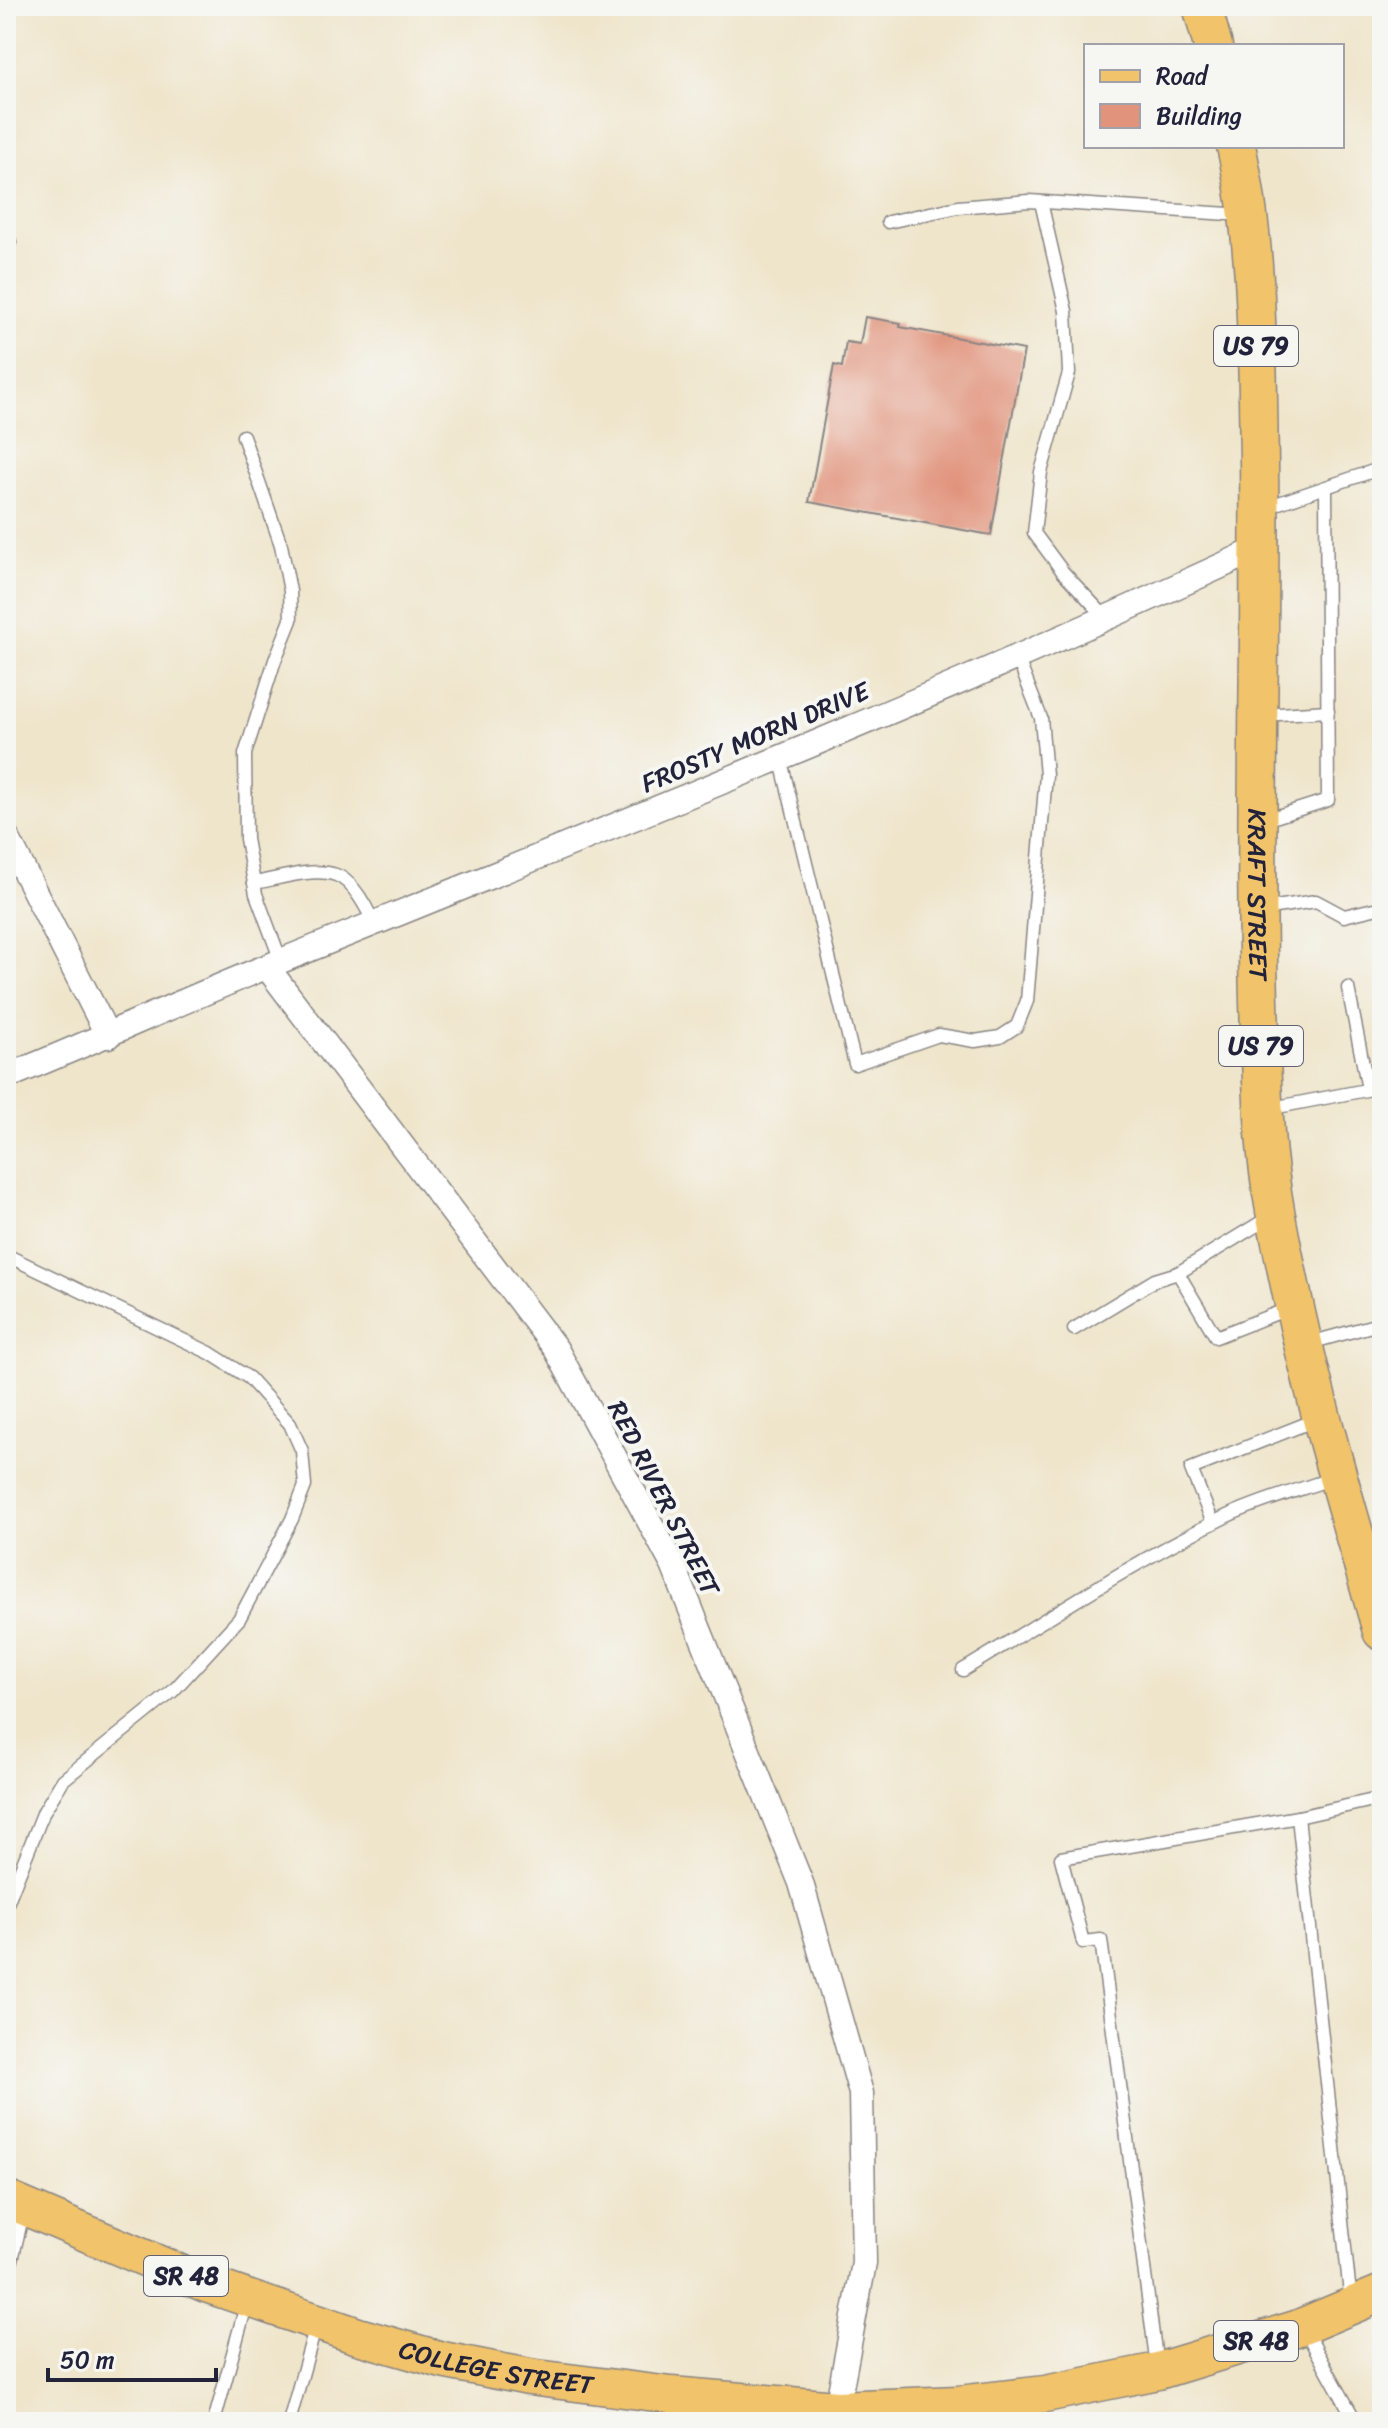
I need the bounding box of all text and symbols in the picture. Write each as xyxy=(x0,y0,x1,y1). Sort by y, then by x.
legend xyxy=(1084,44,1344,148)
text: Road xyxy=(1156,55,1210,97)
text: Building xyxy=(1156,95,1242,137)
road number: US 79 xyxy=(1214,326,1298,366)
street label: FROSTY MORN DRIVE xyxy=(634,668,878,806)
street label: KRAFT STREET xyxy=(1234,809,1281,983)
road number: US 79 xyxy=(1219,1026,1303,1066)
street label: RED RIVER STREET xyxy=(595,1392,734,1606)
road number: SR 48 xyxy=(144,2256,228,2296)
road number: SR 48 xyxy=(1214,2321,1298,2361)
street label: COLLEGE STREET xyxy=(394,2326,598,2408)
scale bar xyxy=(48,2332,216,2382)
text: 50 m xyxy=(60,2339,115,2381)

